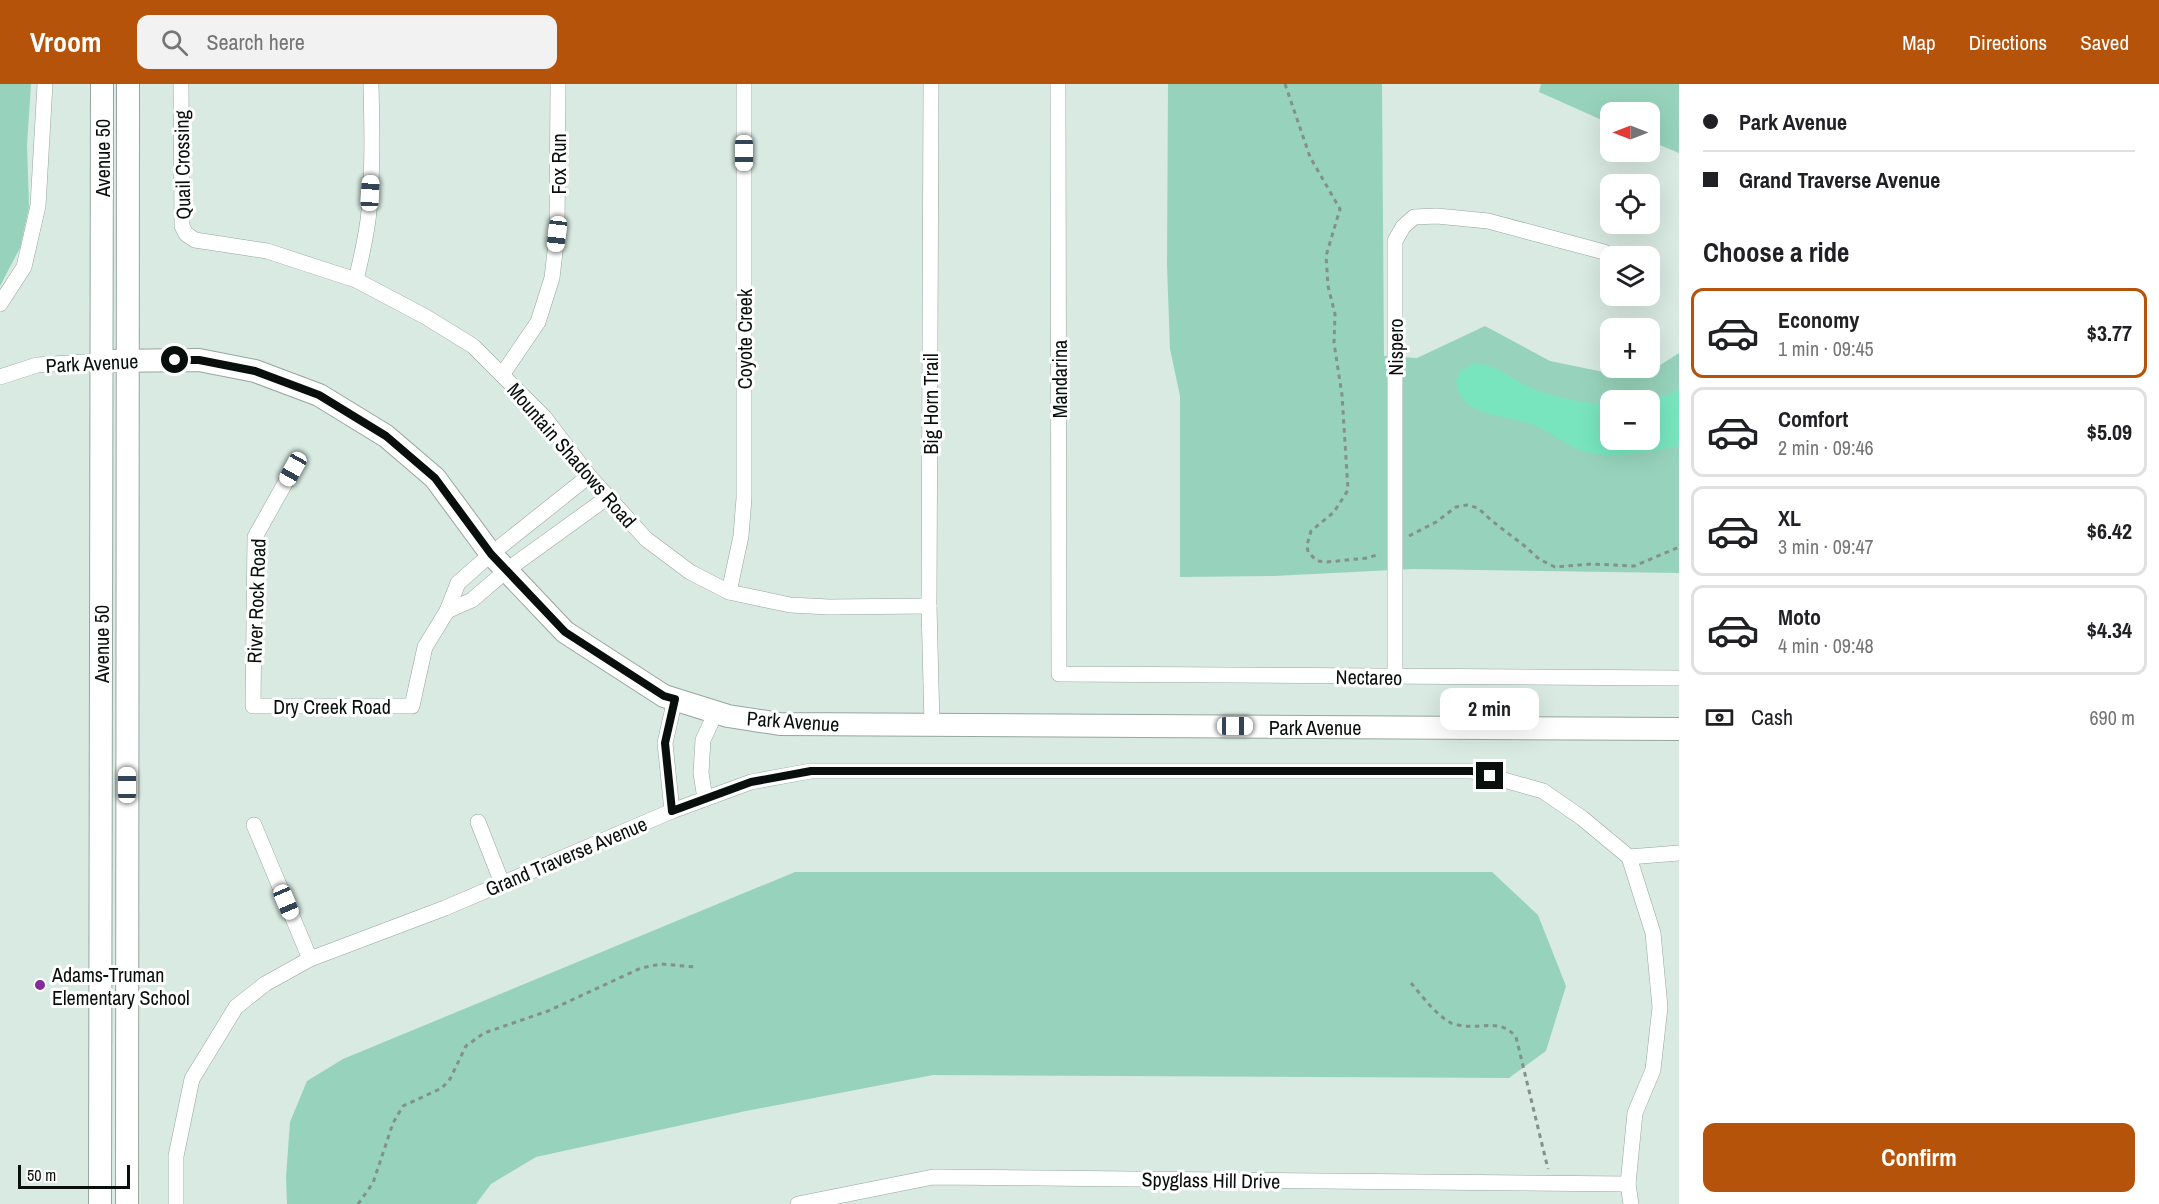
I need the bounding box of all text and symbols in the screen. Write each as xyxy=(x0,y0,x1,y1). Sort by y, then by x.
search box xyxy=(137,15,557,69)
text: Vroom xyxy=(30,23,101,61)
icon: search xyxy=(158,26,191,59)
text: Search here xyxy=(206,27,305,57)
text: Map xyxy=(1902,28,1936,57)
text: Directions xyxy=(1969,28,2047,57)
text: Saved xyxy=(2080,28,2129,57)
north arrow xyxy=(1600,102,1660,162)
map controls xyxy=(1600,102,1660,450)
text: Park Avenue xyxy=(1739,107,1847,137)
street label: Quail Crossing xyxy=(168,110,196,220)
street label: Avenue 50 xyxy=(89,119,116,198)
street label: Fox Run xyxy=(545,133,572,195)
car xyxy=(735,135,753,171)
text: Grand Traverse Avenue xyxy=(1739,165,1940,195)
button: locate xyxy=(1600,174,1660,234)
car xyxy=(360,175,380,211)
car xyxy=(546,215,568,253)
text: Choose a ride xyxy=(1703,234,1849,270)
button: layers xyxy=(1600,246,1660,306)
street label: Coyote Creek xyxy=(731,288,758,389)
text: Economy xyxy=(1778,305,1859,335)
icon: car xyxy=(1706,306,1760,360)
street label: Nispero xyxy=(1382,318,1409,376)
button: + xyxy=(1600,318,1660,378)
text: $3.77 xyxy=(2087,318,2132,348)
text: 1 min · 09:45 xyxy=(1778,335,1874,362)
street label: Mandarina xyxy=(1046,340,1073,418)
route start xyxy=(161,346,188,373)
street label: Park Avenue xyxy=(45,347,139,379)
street label: Big Horn Trail xyxy=(917,353,944,455)
street label: Mountain Shadows Road xyxy=(501,377,643,533)
button: − xyxy=(1600,390,1660,450)
text: Comfort xyxy=(1778,404,1848,434)
icon: car xyxy=(1706,405,1760,459)
text: $5.09 xyxy=(2087,417,2132,447)
text: 2 min · 09:46 xyxy=(1778,434,1874,461)
car xyxy=(276,449,310,489)
text: XL xyxy=(1778,503,1801,533)
icon: car xyxy=(1706,504,1760,558)
text: $6.42 xyxy=(2087,516,2132,546)
text: 3 min · 09:47 xyxy=(1778,533,1874,560)
street label: River Rock Road xyxy=(240,538,272,664)
text: Moto xyxy=(1778,602,1821,632)
icon: car xyxy=(1706,603,1760,657)
street label: Avenue 50 xyxy=(88,605,115,684)
text: $4.34 xyxy=(2087,615,2132,645)
text: 4 min · 09:48 xyxy=(1778,632,1874,659)
street label: Nectareo xyxy=(1335,663,1403,691)
callout: 2 min xyxy=(1440,689,1540,731)
street label: Dry Creek Road xyxy=(273,693,391,720)
text: 2 min xyxy=(1468,695,1511,722)
icon: cash xyxy=(1703,701,1736,734)
text: Cash xyxy=(1751,702,1793,732)
street label: Park Avenue xyxy=(746,704,840,738)
text: 690 m xyxy=(2089,704,2135,731)
street label: Park Avenue xyxy=(1269,714,1361,741)
car xyxy=(1217,717,1253,735)
route end xyxy=(1476,762,1503,789)
car xyxy=(118,767,136,803)
street label: Grand Traverse Avenue xyxy=(481,810,651,902)
car xyxy=(271,882,301,922)
place label: Adams-Truman Elementary School xyxy=(51,961,190,1011)
marker: Adams-Truman Elementary School xyxy=(33,978,47,992)
button: Confirm xyxy=(1703,1123,2135,1192)
scale bar xyxy=(18,1162,130,1190)
text: 50 m xyxy=(27,1164,56,1186)
street label: Spyglass Hill Drive xyxy=(1142,1165,1280,1195)

